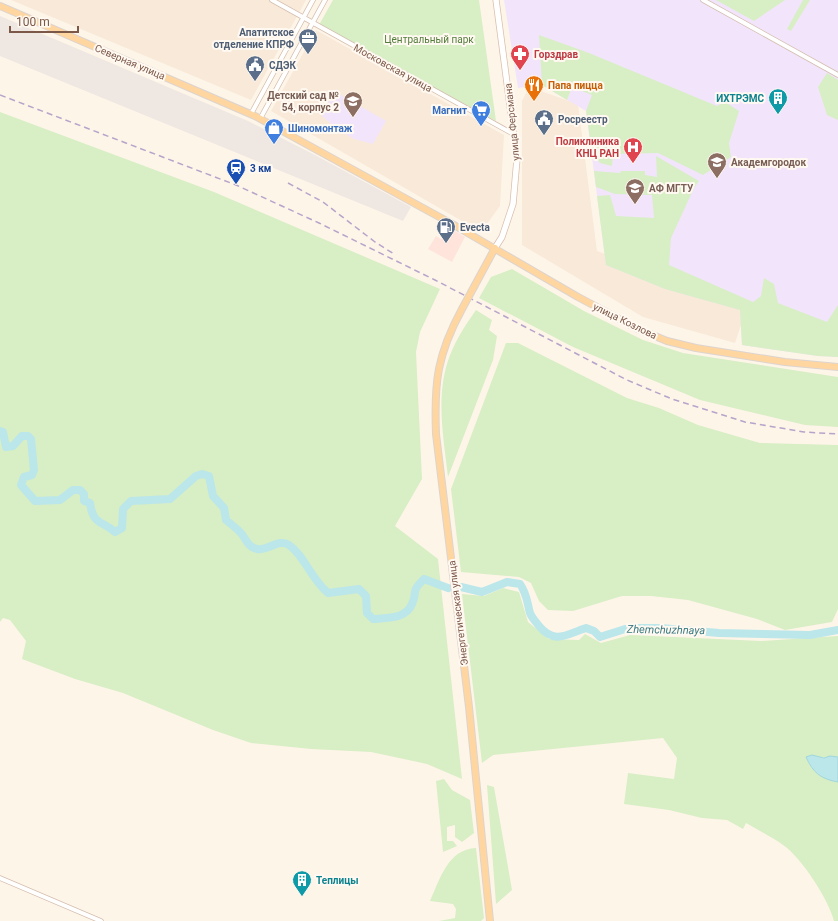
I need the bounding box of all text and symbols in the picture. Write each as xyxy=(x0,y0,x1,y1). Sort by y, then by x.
scale bar xyxy=(10,8,78,34)
text: 100 m xyxy=(16,15,50,29)
place label: Апатитское отделение КПРФ xyxy=(214,27,295,50)
office icon: Апатитское отделение КПРФ xyxy=(297,27,319,55)
park label: Центральный парк xyxy=(384,34,474,45)
street label: Северная улица xyxy=(93,42,167,82)
street label: Московская улица xyxy=(352,42,434,94)
pharmacy icon: Горздрав xyxy=(509,43,531,71)
place label: Горздрав xyxy=(534,49,578,60)
public building icon: СДЭК xyxy=(244,54,266,82)
place label: СДЭК xyxy=(269,60,296,71)
restaurant icon: Папа пицца xyxy=(523,74,545,102)
place label: Папа пицца xyxy=(548,80,603,91)
street label: улица Ферсмана xyxy=(501,83,522,161)
building icon: ИХТРЭМС xyxy=(767,87,789,115)
place label: Детский сад № 54, корпус 2 xyxy=(267,90,339,114)
school or university icon: Детский сад № 54, корпус 2 xyxy=(342,90,364,118)
place label: ИХТРЭМС xyxy=(716,93,764,104)
supermarket icon: Магнит xyxy=(470,99,492,127)
place label: Магнит xyxy=(432,105,467,116)
public building icon: Росреестр xyxy=(533,108,555,136)
place label: Росреестр xyxy=(558,114,608,125)
shop icon: Шиномонтаж xyxy=(263,117,285,145)
place label: Шиномонтаж xyxy=(288,123,353,134)
place label: Поликлиника КНЦ РАН xyxy=(556,136,620,159)
hospital icon: Поликлиника КНЦ РАН xyxy=(622,136,644,164)
school or university icon: Академгородок xyxy=(706,151,728,179)
station icon: 3 км xyxy=(225,157,247,185)
place label: Академгородок xyxy=(731,157,806,168)
place label: 3 км xyxy=(250,163,271,174)
school or university icon: АФ МГТУ xyxy=(624,177,646,205)
place label: АФ МГТУ xyxy=(649,183,694,194)
fuel station icon: Evecta xyxy=(435,216,457,244)
place label: Evecta xyxy=(460,222,490,233)
street label: улица Козлова xyxy=(591,301,659,341)
street label: Энергетическая улица xyxy=(446,560,470,666)
water label: Zhemchuzhnaya xyxy=(626,623,705,637)
building icon: Теплицы xyxy=(291,869,313,897)
place label: Теплицы xyxy=(316,875,359,886)

